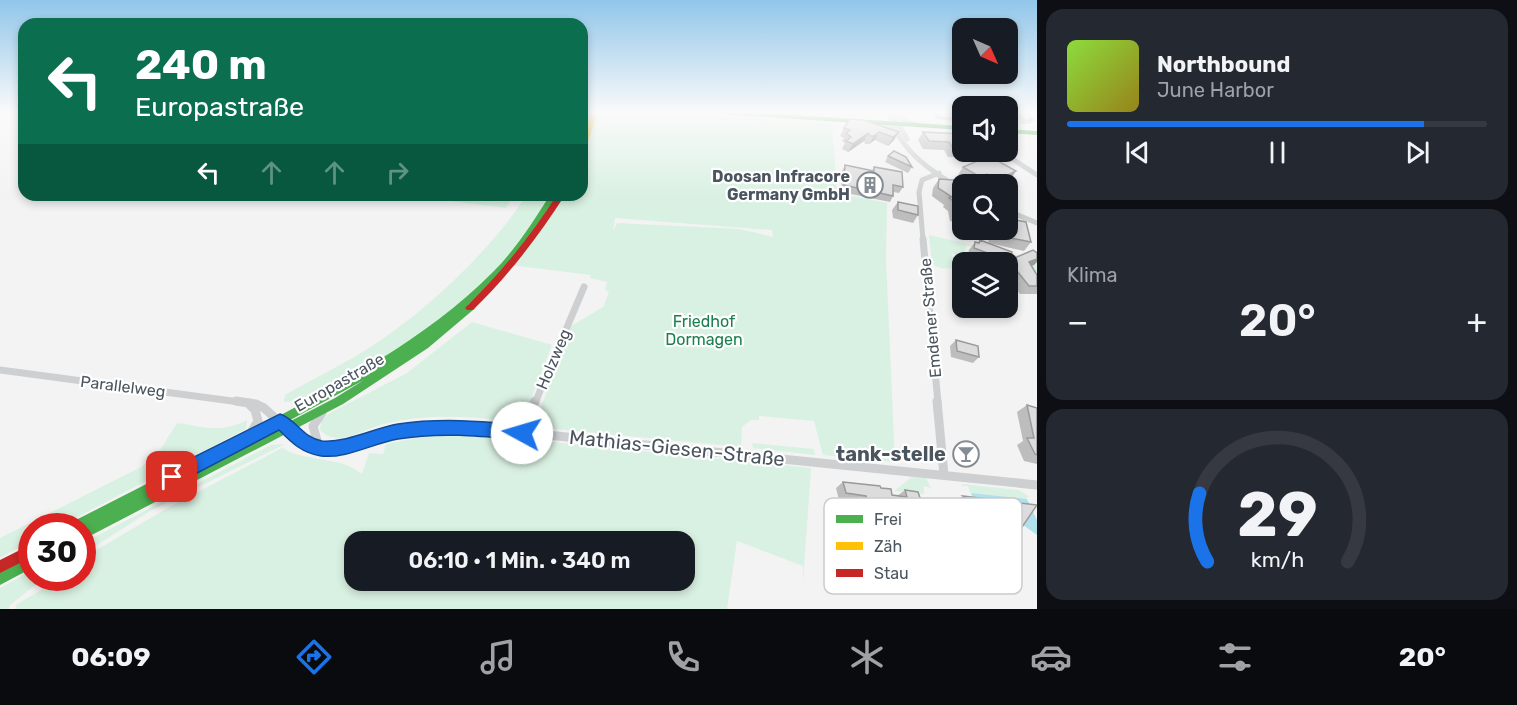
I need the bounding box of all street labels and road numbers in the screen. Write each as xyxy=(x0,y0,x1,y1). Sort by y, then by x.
street label: Emdener Straße xyxy=(916,257,945,379)
street label: Holzweg xyxy=(532,326,575,392)
street label: Europastraße xyxy=(291,349,387,416)
street label: Parallelweg xyxy=(79,372,167,401)
street label: Mathias-Giesen-Straße xyxy=(568,425,786,471)

